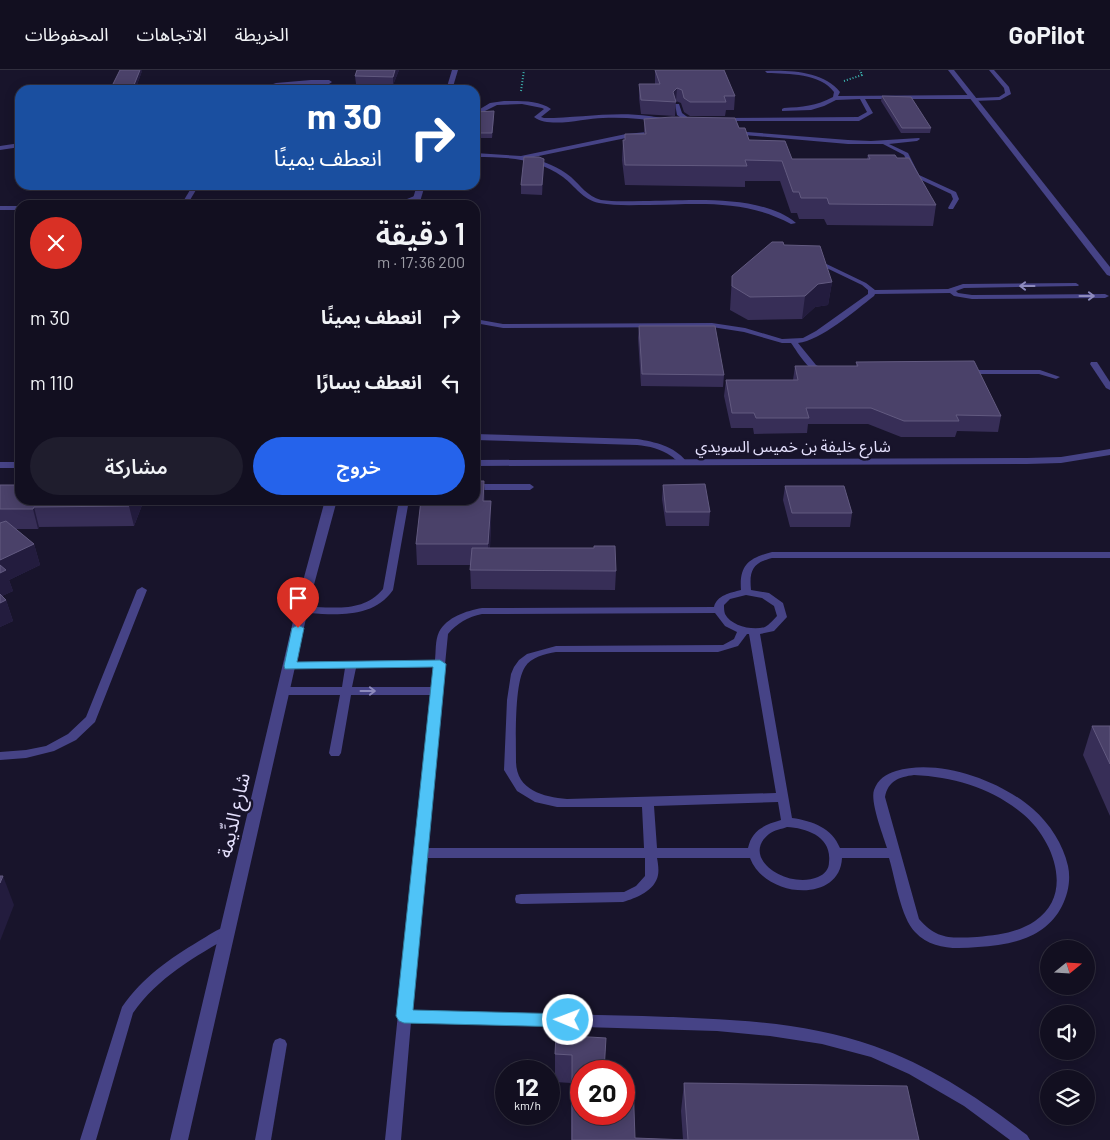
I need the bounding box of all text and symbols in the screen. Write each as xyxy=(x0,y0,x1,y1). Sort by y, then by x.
text: GoPilot xyxy=(1009,20,1085,49)
text: المحفوظات xyxy=(25,23,109,45)
text: الاتجاهات xyxy=(137,23,207,45)
text: الخريطة xyxy=(235,23,289,45)
text: 30 m xyxy=(307,94,382,136)
icon: right xyxy=(400,105,465,170)
text: انعطف يمينًا xyxy=(274,144,382,170)
text: 1 دقيقة xyxy=(376,215,465,251)
button: close xyxy=(30,217,82,269)
text: 200 m · 17:36 xyxy=(377,252,465,271)
one-way arrow xyxy=(1019,281,1036,291)
one-way arrow xyxy=(1078,291,1095,301)
icon: right xyxy=(437,304,465,332)
text: انعطف يمينًا xyxy=(321,305,422,328)
text: 30 m xyxy=(30,306,70,329)
icon: left xyxy=(437,369,465,397)
text: انعطف يسارًا xyxy=(316,370,422,393)
text: 110 m xyxy=(30,371,74,394)
street label: شارع خليفة بن خميس السويدي xyxy=(695,436,891,459)
button: مشاركة xyxy=(30,437,243,495)
button: خروج xyxy=(253,437,465,495)
pin xyxy=(277,577,319,628)
icon: arrive xyxy=(284,584,312,612)
one-way arrow xyxy=(359,686,375,696)
street label: شارع الدِّيمة xyxy=(211,770,257,860)
north arrow xyxy=(1040,940,1095,995)
map controls xyxy=(1040,940,1095,1125)
position arrow xyxy=(541,993,593,1045)
button: sound xyxy=(1040,1005,1095,1060)
speed limit sign: 20 xyxy=(570,1060,635,1125)
button: layers xyxy=(1040,1070,1095,1125)
text: 12 xyxy=(516,1071,539,1101)
text: km/h xyxy=(514,1098,541,1112)

